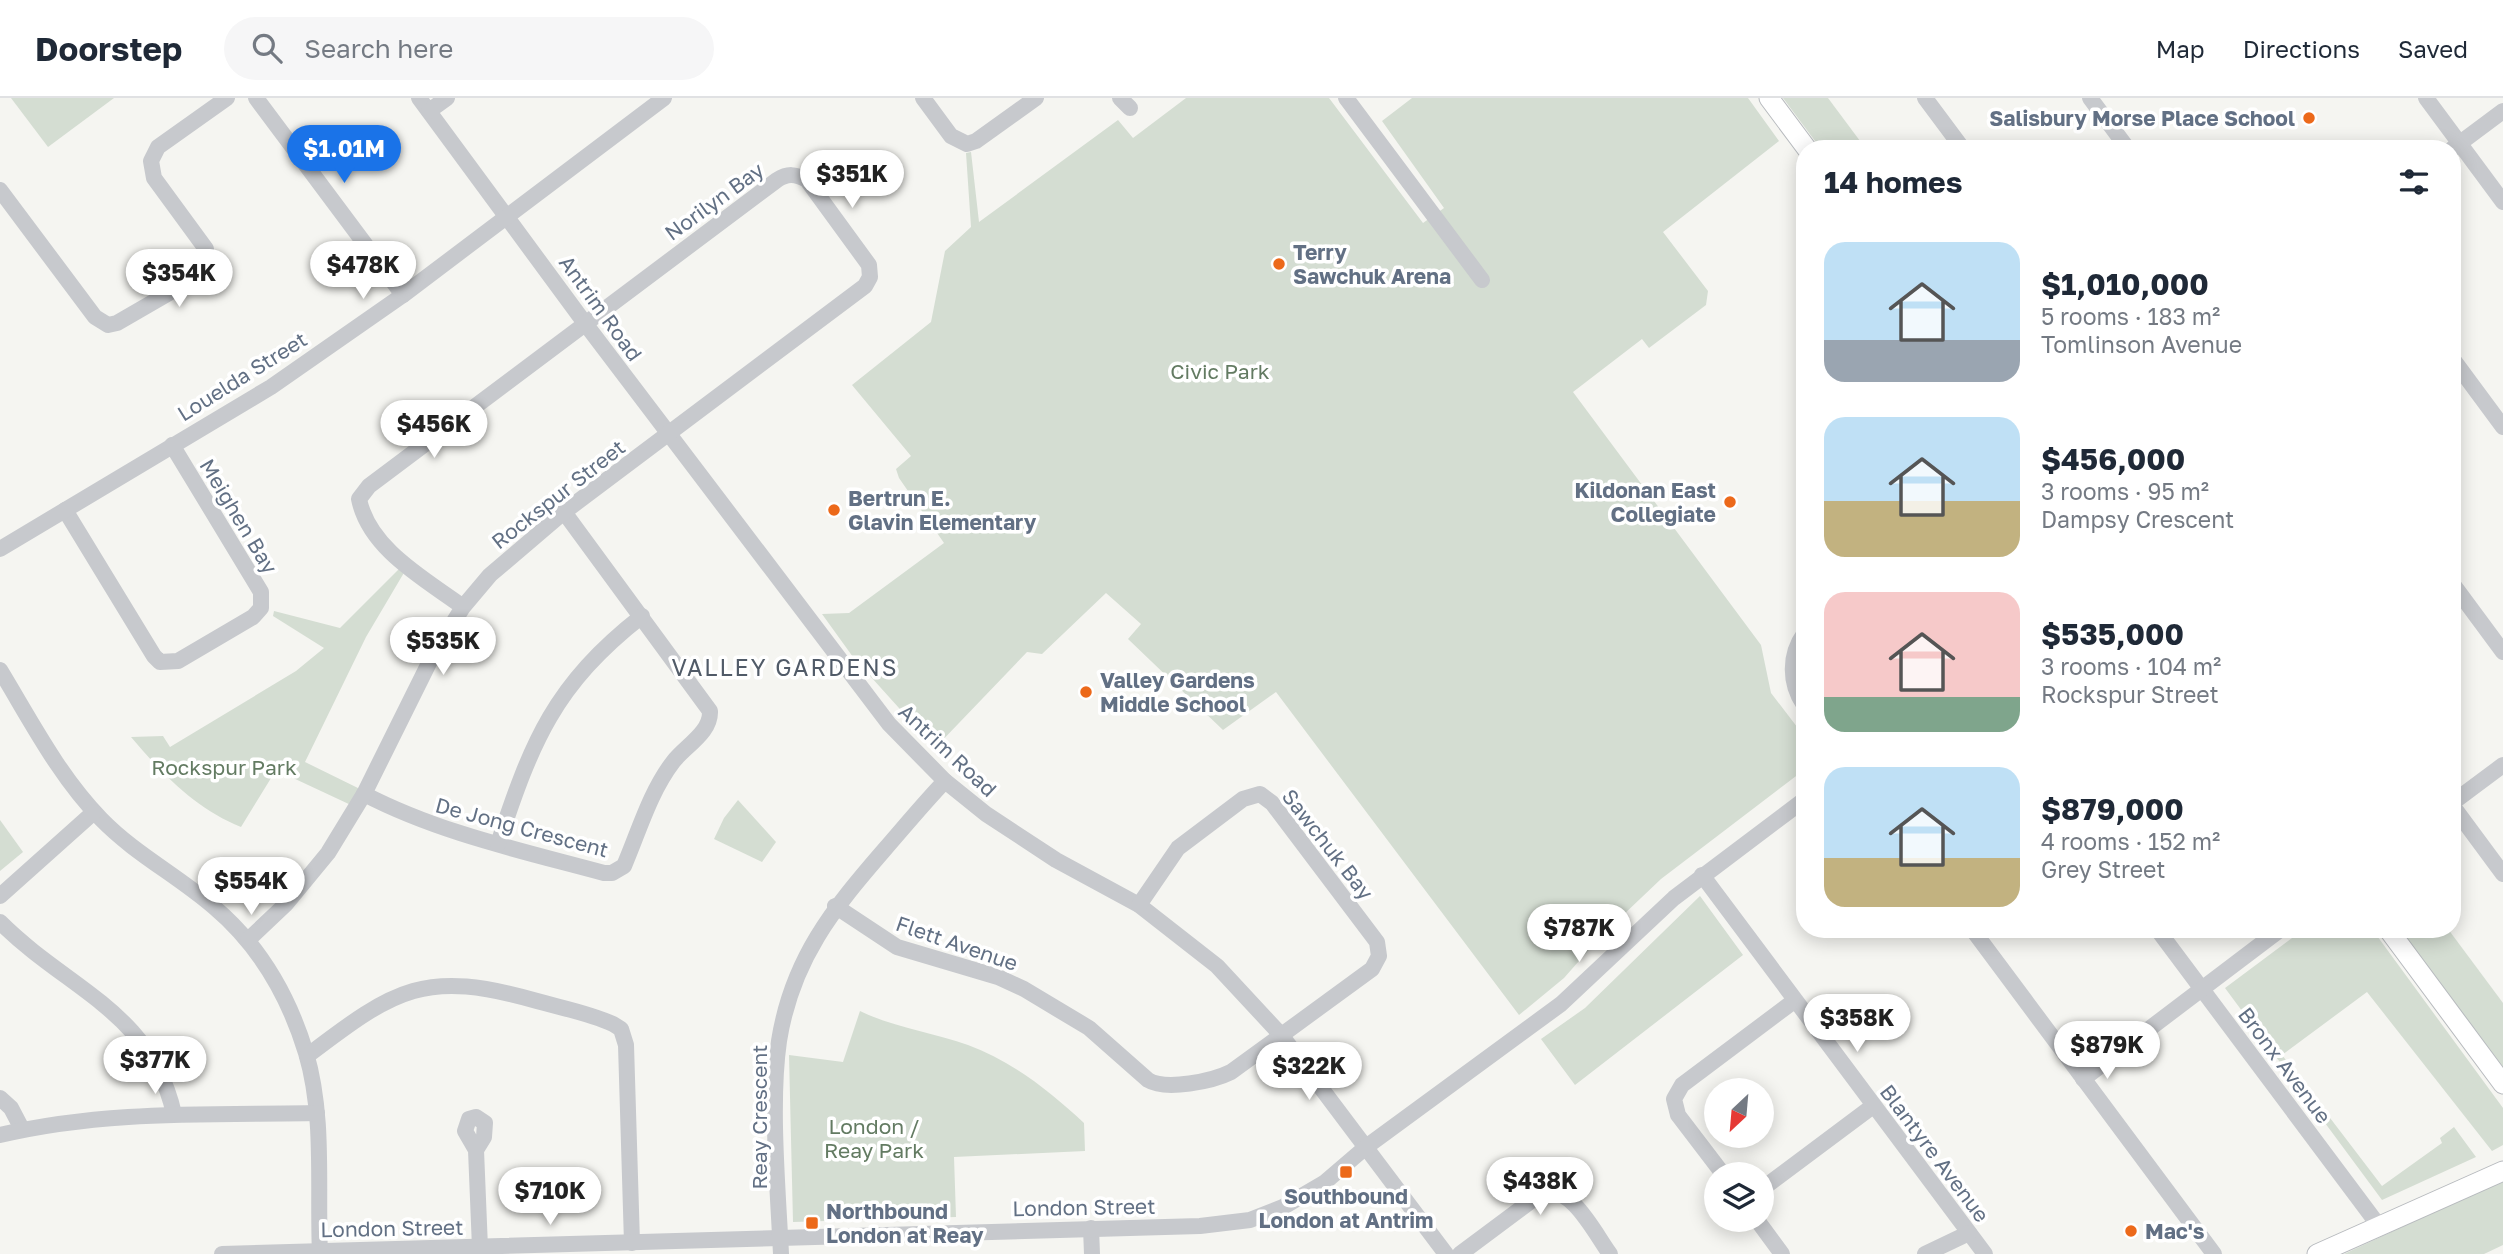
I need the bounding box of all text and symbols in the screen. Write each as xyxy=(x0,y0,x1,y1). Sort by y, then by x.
search box xyxy=(224,17,714,80)
text: Doorstep xyxy=(35,29,182,68)
icon: search xyxy=(248,29,286,67)
text: Search here xyxy=(304,33,453,64)
text: Map xyxy=(2156,34,2205,63)
text: Directions xyxy=(2243,34,2360,63)
text: Saved xyxy=(2398,34,2468,63)
place label: Salisbury Morse Place School xyxy=(1989,105,2295,131)
marker: Salisbury Morse Place School xyxy=(2301,110,2317,126)
pin: $1.01M xyxy=(287,126,401,185)
text: $1.01M xyxy=(303,134,385,162)
pin: $351K xyxy=(803,150,901,210)
street label: Norilyn Bay xyxy=(659,156,769,246)
text: $351K xyxy=(816,159,888,187)
icon: filters xyxy=(2395,163,2433,201)
text: 14 homes xyxy=(1824,164,1963,200)
place label: Terry Sawchuk Arena xyxy=(1293,239,1451,289)
pin: $478K xyxy=(314,242,412,301)
pin: $354K xyxy=(130,250,228,309)
text: $478K xyxy=(326,250,400,278)
street label: Antrim Road xyxy=(554,250,648,366)
marker: Terry Sawchuk Arena xyxy=(1271,256,1287,272)
text: $354K xyxy=(142,258,216,286)
text: $1,010,000 xyxy=(2041,266,2209,302)
icon: home xyxy=(1880,270,1964,354)
text: 5 rooms · 183 m² xyxy=(2041,302,2220,330)
street label: Louelda Street xyxy=(172,326,312,426)
text: Tomlinson Avenue xyxy=(2041,330,2242,358)
park label: Civic Park xyxy=(1170,358,1270,384)
pin: $456K xyxy=(385,400,483,460)
text: $456K xyxy=(396,409,472,437)
street label: Rockspur Street xyxy=(486,434,630,554)
text: $456,000 xyxy=(2041,441,2185,477)
icon: home xyxy=(1880,445,1964,529)
street label: Meighen Bay xyxy=(195,454,284,578)
place label: Kildonan East Collegiate xyxy=(1574,477,1716,527)
text: 3 rooms · 95 m² xyxy=(2041,477,2209,505)
place label: Bertrun E. Glavin Elementary xyxy=(848,485,1037,535)
marker: Kildonan East Collegiate xyxy=(1722,494,1738,510)
marker: Bertrun E. Glavin Elementary xyxy=(826,502,842,518)
text: Dampsy Crescent xyxy=(2041,505,2234,533)
text: $535,000 xyxy=(2041,616,2184,652)
pin: $535K xyxy=(394,618,492,677)
icon: home xyxy=(1880,620,1964,704)
text: $535K xyxy=(406,626,480,654)
text: 3 rooms · 104 m² xyxy=(2041,652,2221,680)
district label: VALLEY GARDENS xyxy=(672,653,898,681)
place label: Valley Gardens Middle School xyxy=(1100,667,1255,717)
text: Rockspur Street xyxy=(2041,680,2219,708)
marker: Valley Gardens Middle School xyxy=(1078,684,1094,700)
street label: Antrim Road xyxy=(894,698,1002,802)
park label: Rockspur Park xyxy=(151,754,297,780)
street label: Sawchuk Bay xyxy=(1277,783,1379,905)
street label: De Jong Crescent xyxy=(433,791,611,863)
text: $879,000 xyxy=(2041,791,2184,827)
icon: home xyxy=(1880,795,1964,879)
text: 4 rooms · 152 m² xyxy=(2041,827,2220,855)
text: Grey Street xyxy=(2041,855,2166,883)
pin: $554K xyxy=(202,858,300,917)
text: $554K xyxy=(214,866,288,894)
pin: $787K xyxy=(1530,904,1628,964)
street label: Flett Avenue xyxy=(893,910,1021,976)
text: $787K xyxy=(1543,913,1615,941)
pin: $358K xyxy=(1808,995,1906,1054)
street label: Bronx Avenue xyxy=(2233,1002,2337,1128)
text: $358K xyxy=(1820,1003,1894,1031)
pin: $879K xyxy=(2058,1021,2156,1081)
text: $879K xyxy=(2070,1030,2144,1058)
pin: $377K xyxy=(106,1037,204,1096)
pin: $322K xyxy=(1260,1042,1358,1102)
street label: Reay Crescent xyxy=(746,1044,772,1190)
text: $377K xyxy=(119,1045,191,1073)
text: $322K xyxy=(1272,1051,1346,1079)
north arrow xyxy=(1704,1078,1774,1148)
map controls xyxy=(1704,1078,1774,1232)
street label: Blantyre Avenue xyxy=(1875,1079,1995,1227)
park label: London / Reay Park xyxy=(824,1113,924,1163)
pin: $438K xyxy=(1491,1158,1589,1217)
button: layers xyxy=(1704,1162,1774,1232)
marker: Southbound London at Antrim xyxy=(1338,1164,1354,1180)
text: $438K xyxy=(1502,1166,1578,1194)
pin: $710K xyxy=(501,1168,599,1227)
text: $710K xyxy=(514,1176,586,1204)
place label: Southbound London at Antrim xyxy=(1259,1183,1433,1233)
street label: London Street xyxy=(1012,1193,1156,1221)
place label: Northbound London at Reay xyxy=(826,1198,984,1248)
street label: London Street xyxy=(320,1214,464,1242)
marker: Northbound London at Reay xyxy=(804,1215,820,1231)
place label: Mac's xyxy=(2145,1218,2205,1244)
marker: Mac's xyxy=(2123,1223,2139,1239)

